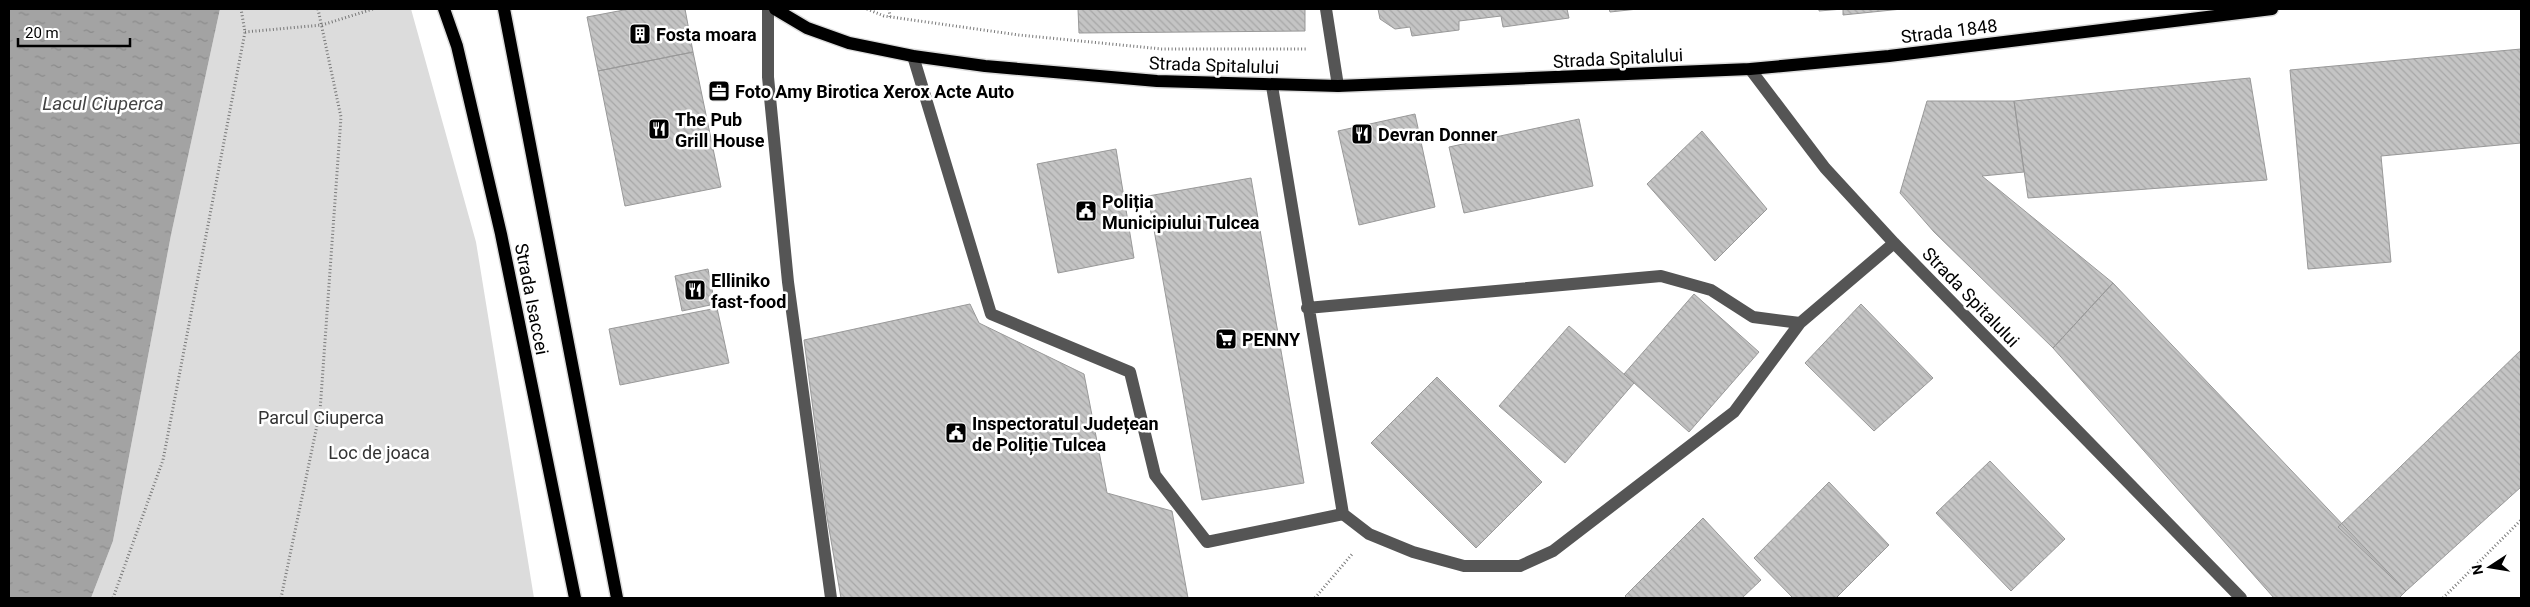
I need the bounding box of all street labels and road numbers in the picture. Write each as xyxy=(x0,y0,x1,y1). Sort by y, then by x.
street label: Strada 1848 xyxy=(1900,15,1998,47)
street label: Strada Spitalului xyxy=(1552,44,1684,72)
street label: Strada Spitalului xyxy=(1148,52,1280,78)
street label: Strada Isaccei xyxy=(511,241,553,357)
street label: Strada Spitalului xyxy=(1918,243,2024,351)

